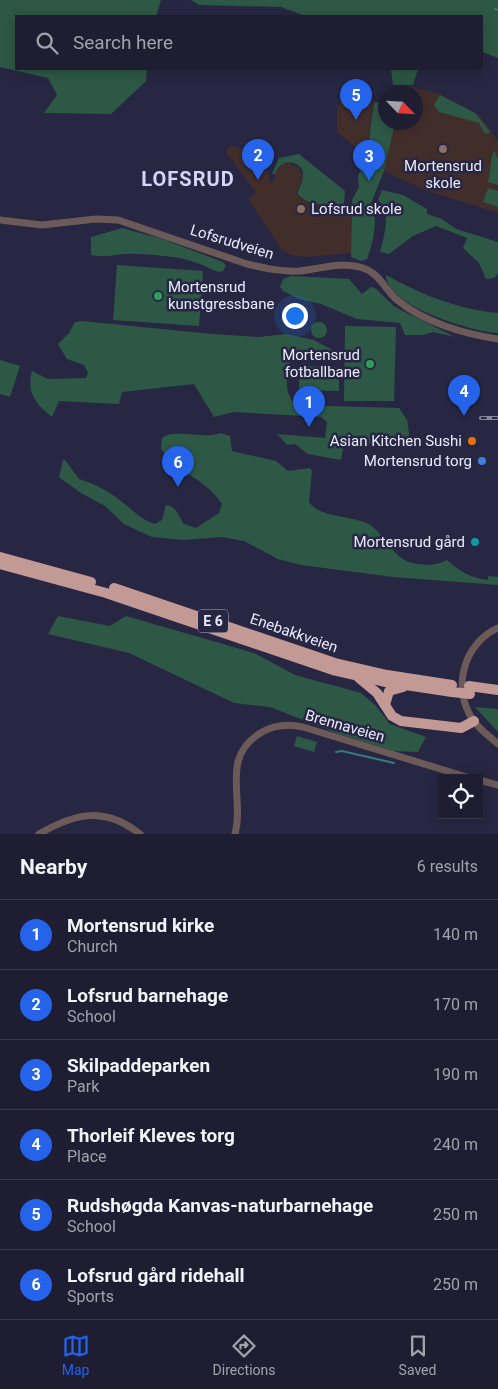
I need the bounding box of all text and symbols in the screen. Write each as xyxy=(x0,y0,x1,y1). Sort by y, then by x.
search box xyxy=(15,15,483,70)
icon: search xyxy=(33,29,61,57)
text: Search here xyxy=(73,31,173,54)
pin: 5 xyxy=(340,79,372,120)
north arrow xyxy=(378,85,423,130)
pin: 2 xyxy=(242,139,274,180)
pin: 3 xyxy=(353,140,385,181)
marker: Mortensrud skole xyxy=(437,143,449,155)
place label: Mortensrud skole xyxy=(404,157,482,192)
district label: LOFSRUD xyxy=(141,167,235,191)
place label: Lofsrud skole xyxy=(311,200,402,218)
marker: Lofsrud skole xyxy=(295,203,307,215)
street label: Lofsrudveien xyxy=(188,221,276,263)
place label: Mortensrud kunstgressbane xyxy=(168,278,274,313)
marker: Mortensrud kunstgressbane xyxy=(152,290,164,302)
your location xyxy=(282,303,308,329)
place label: Mortensrud fotballbane xyxy=(282,346,360,381)
marker: Mortensrud fotballbane xyxy=(364,358,376,370)
pin: 4 xyxy=(448,375,480,416)
pin: 1 xyxy=(293,386,325,427)
place label: Asian Kitchen Sushi xyxy=(330,432,462,450)
marker: Asian Kitchen Sushi xyxy=(466,435,478,447)
pin: 6 xyxy=(162,446,194,487)
place label: Mortensrud torg xyxy=(364,452,472,470)
marker: Mortensrud torg xyxy=(476,455,488,467)
place label: Mortensrud gård xyxy=(353,533,465,551)
marker: Mortensrud gård xyxy=(469,536,481,548)
road number: E 6 xyxy=(198,610,228,632)
street label: Enebakkveien xyxy=(248,610,340,656)
street label: Brennaveien xyxy=(303,706,387,746)
map controls xyxy=(438,774,483,819)
button: locate xyxy=(438,774,483,819)
text: Nearby xyxy=(20,855,87,879)
text: 6 results xyxy=(417,857,478,876)
text: Mortensrud kirke xyxy=(67,914,214,937)
text: 1 xyxy=(31,925,41,944)
text: 140 m xyxy=(433,925,478,944)
text: Church xyxy=(67,937,118,956)
text: Lofsrud barnehage xyxy=(67,984,228,1007)
text: 2 xyxy=(31,995,41,1014)
text: 170 m xyxy=(433,995,478,1014)
text: School xyxy=(67,1007,116,1026)
text: Skilpaddeparken xyxy=(67,1054,210,1077)
text: 3 xyxy=(31,1065,41,1084)
text: 190 m xyxy=(433,1065,478,1084)
text: Park xyxy=(67,1077,99,1096)
text: Thorleif Kleves torg xyxy=(67,1124,235,1147)
text: 4 xyxy=(31,1135,41,1154)
text: 240 m xyxy=(433,1135,478,1154)
text: Place xyxy=(67,1147,107,1166)
text: Rudshøgda Kanvas-naturbarnehage xyxy=(67,1194,373,1217)
text: 5 xyxy=(31,1205,41,1224)
text: 250 m xyxy=(433,1205,478,1224)
text: School xyxy=(67,1217,116,1236)
text: Lofsrud gård ridehall xyxy=(67,1264,245,1287)
text: 6 xyxy=(31,1275,41,1294)
text: 250 m xyxy=(433,1275,478,1294)
text: Sports xyxy=(67,1287,114,1306)
tab: Map xyxy=(62,1332,90,1378)
tab: Directions xyxy=(213,1332,276,1378)
tab: Saved xyxy=(399,1332,436,1378)

